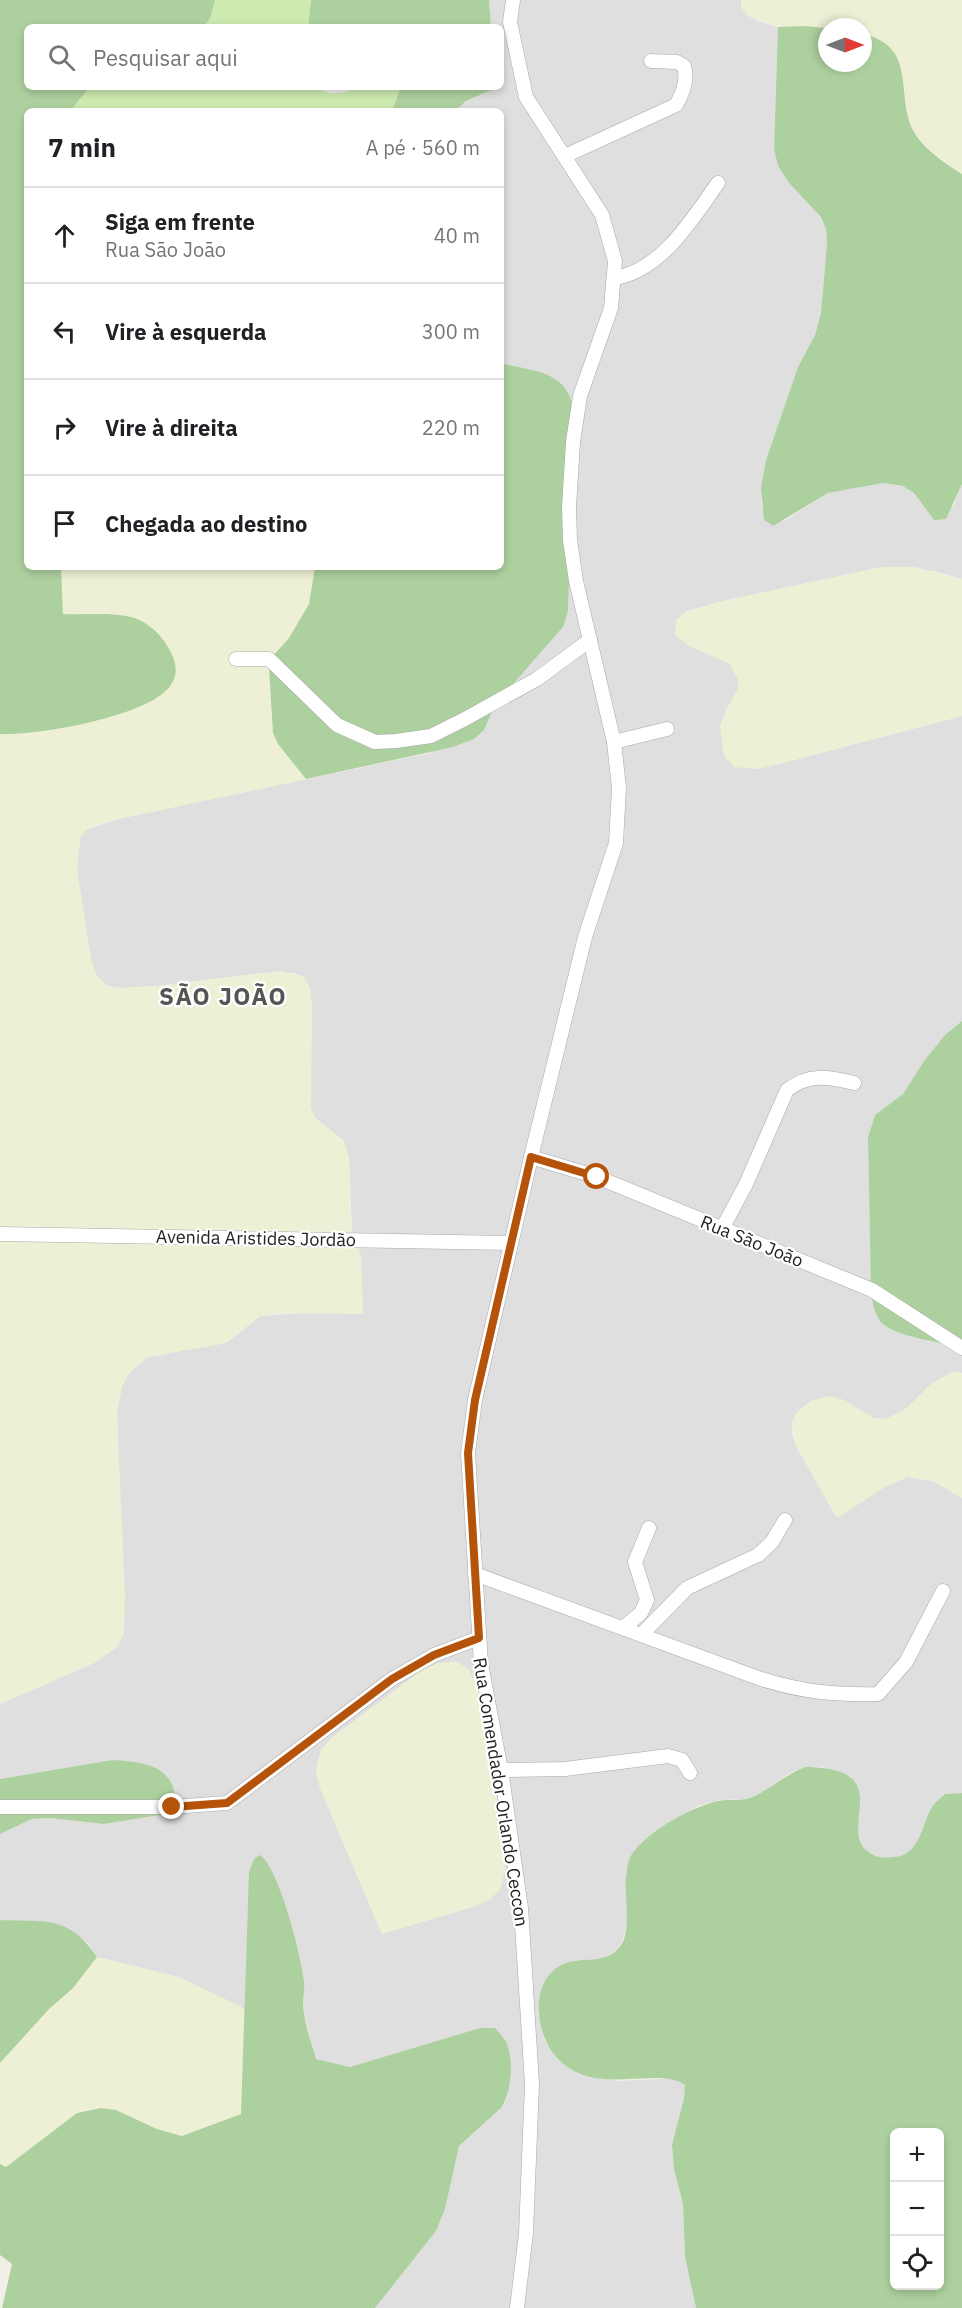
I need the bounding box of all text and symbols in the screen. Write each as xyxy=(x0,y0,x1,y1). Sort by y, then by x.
north arrow xyxy=(818,18,872,72)
search box xyxy=(24,24,504,90)
icon: search xyxy=(45,41,78,74)
text: Pesquisar aqui xyxy=(93,43,238,72)
text: 7 min xyxy=(48,130,116,164)
text: A pé · 560 m xyxy=(366,134,480,161)
text: Siga em frente xyxy=(105,207,255,236)
icon: ahead xyxy=(48,219,81,252)
text: 40 m xyxy=(434,222,480,249)
text: Rua São João xyxy=(105,236,226,263)
icon: left xyxy=(48,315,81,348)
text: Vire à esquerda xyxy=(105,317,267,346)
text: 300 m xyxy=(422,318,480,345)
icon: right xyxy=(48,411,81,444)
text: Vire à direita xyxy=(105,413,238,442)
text: 220 m xyxy=(422,414,480,441)
icon: arrive xyxy=(48,507,81,540)
text: Chegada ao destino xyxy=(105,509,308,538)
district label: SÃO JOÃO xyxy=(159,980,287,1012)
route start xyxy=(583,1163,609,1189)
street label: Rua São João xyxy=(697,1210,807,1272)
street label: Avenida Aristides Jordão xyxy=(156,1225,356,1251)
street label: Rua Comendador Orlando Ceccon xyxy=(468,1656,534,1928)
route end xyxy=(158,1793,184,1819)
map controls xyxy=(890,2128,944,2290)
button: + xyxy=(890,2128,944,2182)
button: − xyxy=(890,2182,944,2236)
button: locate xyxy=(890,2236,944,2290)

